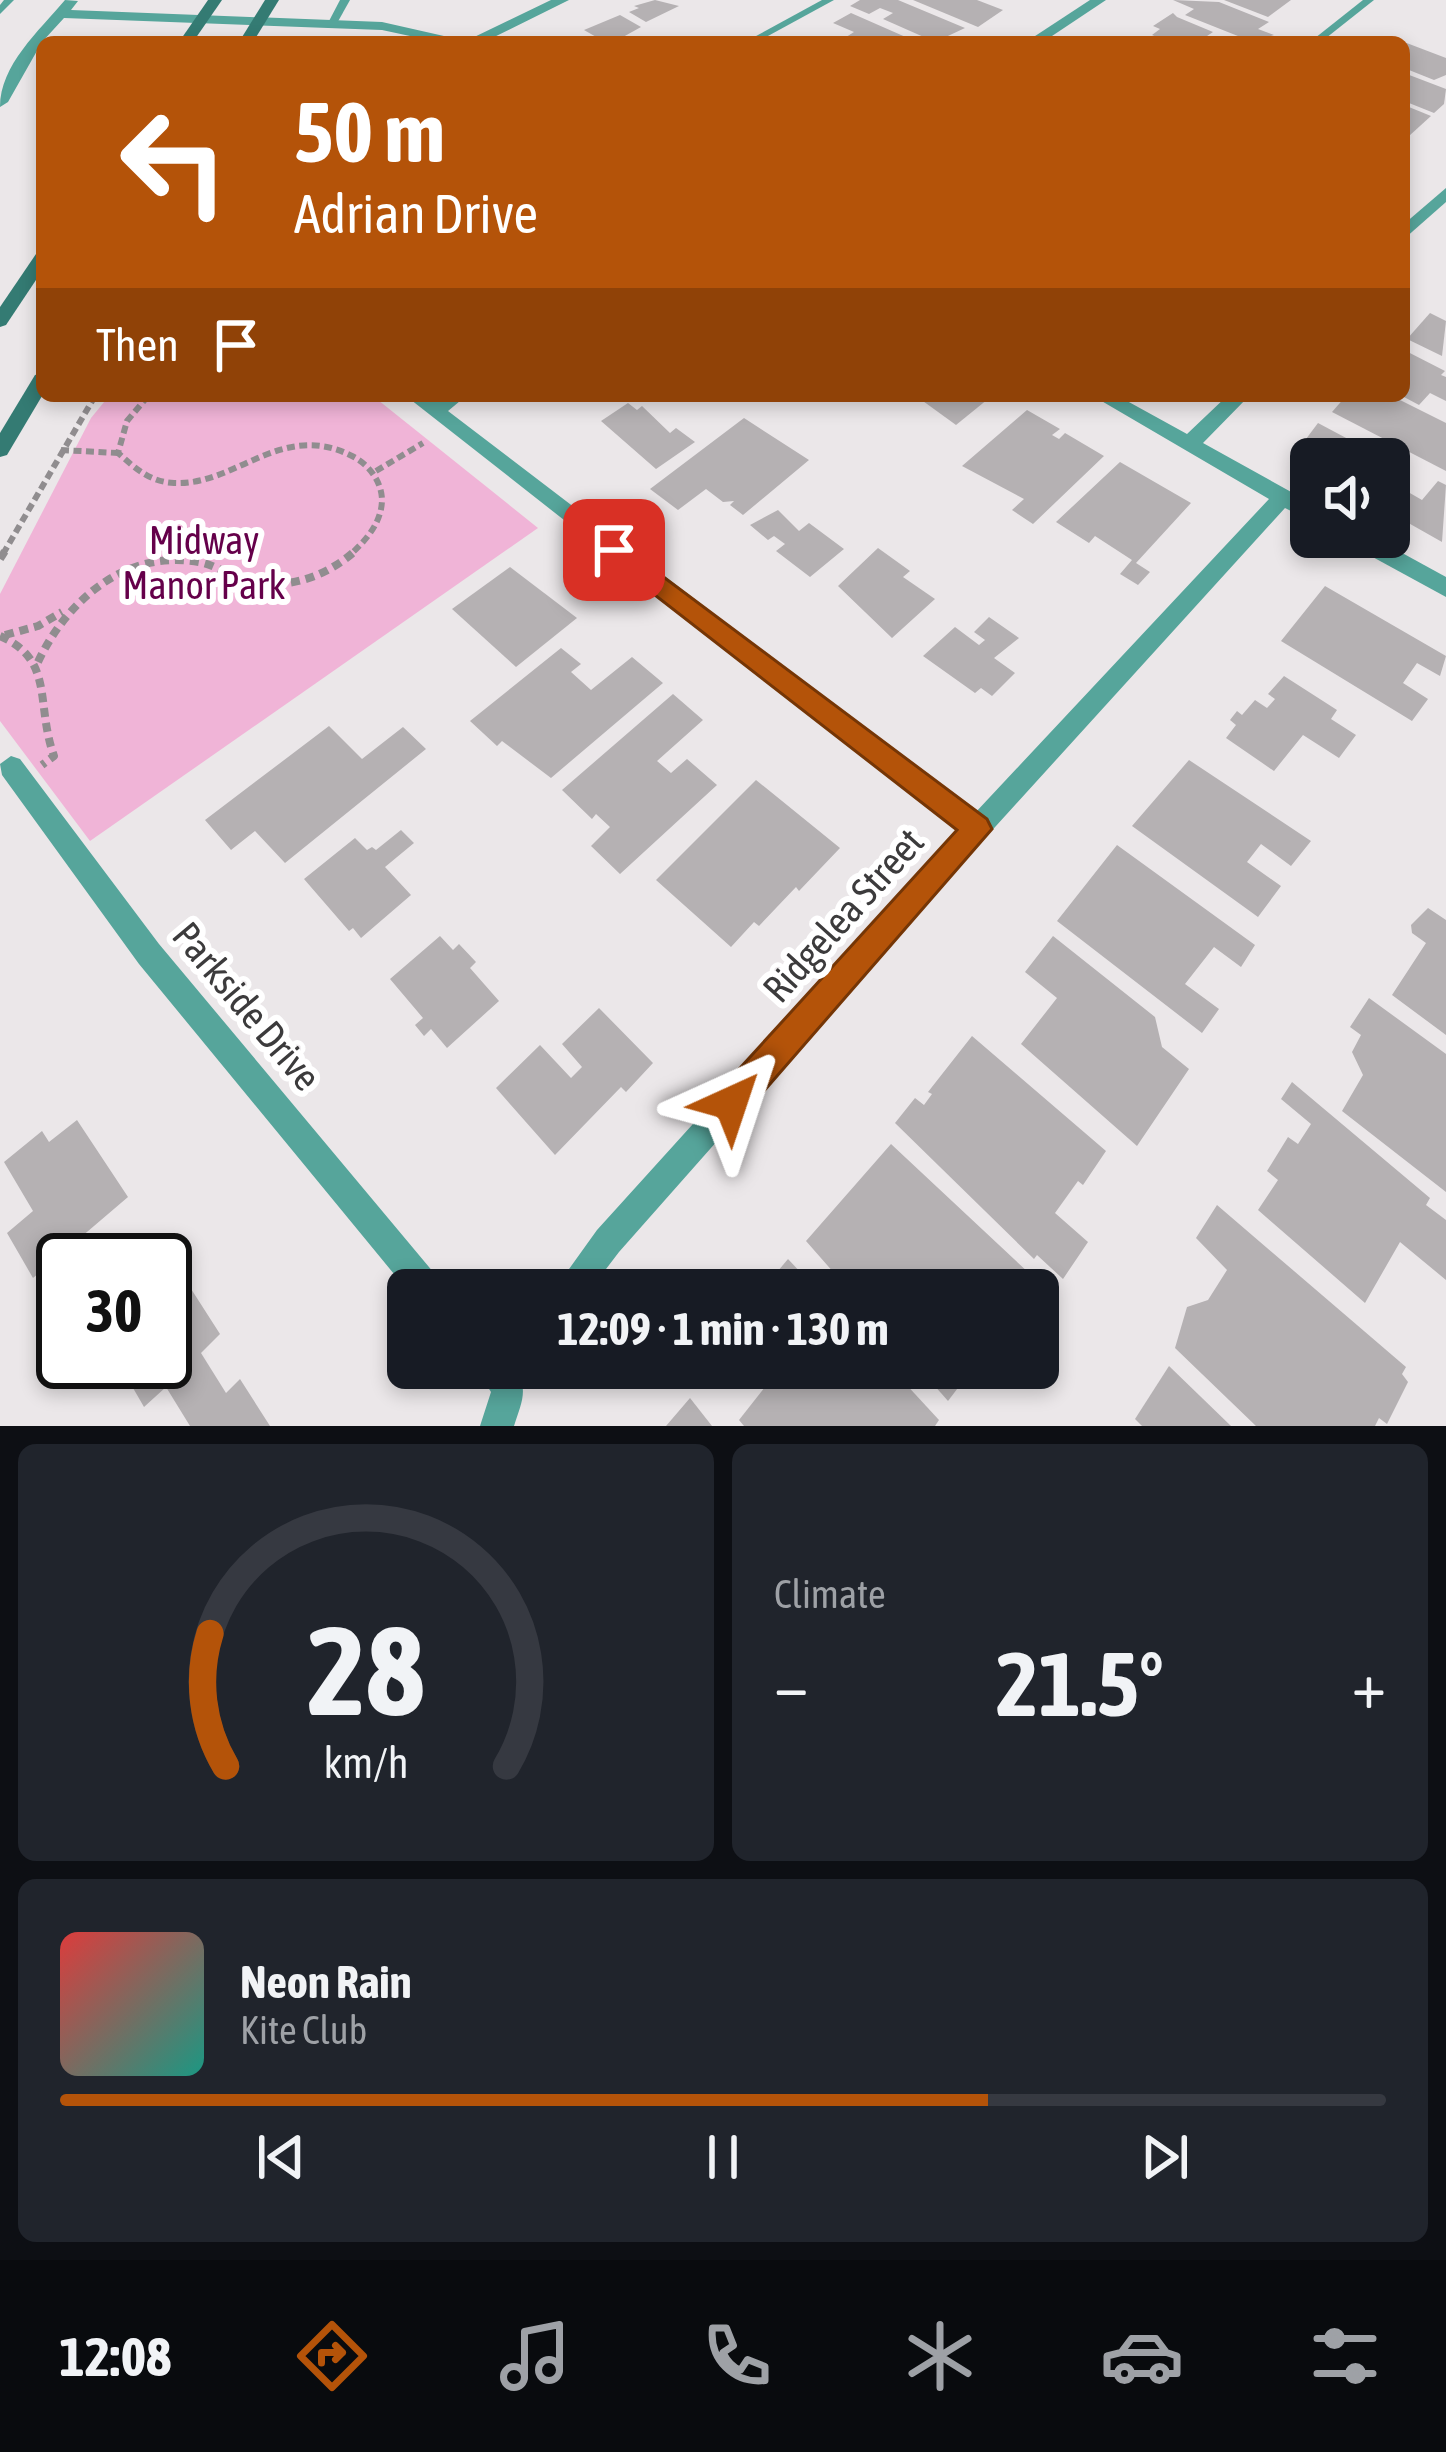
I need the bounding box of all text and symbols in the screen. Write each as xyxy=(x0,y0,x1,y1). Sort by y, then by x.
icon: left xyxy=(96,84,252,240)
text: 50 m xyxy=(294,84,445,180)
text: Adrian Drive xyxy=(294,183,538,244)
icon: arrive xyxy=(203,312,269,378)
text: Then xyxy=(96,319,179,371)
map controls xyxy=(1290,438,1410,558)
button: sound xyxy=(1290,438,1410,558)
pin xyxy=(563,499,665,601)
icon: arrive xyxy=(581,517,647,583)
park label: Midway Manor Park xyxy=(122,518,286,607)
street label: Ridgelea Street xyxy=(754,820,932,1010)
street label: Parkside Drive xyxy=(164,913,330,1099)
position arrow xyxy=(668,1040,794,1166)
speed limit sign: 30 xyxy=(36,1233,192,1389)
text: 12:09 · 1 min · 130 m xyxy=(557,1303,889,1355)
text: Climate xyxy=(774,1572,886,1616)
text: 28 xyxy=(307,1598,425,1741)
text: 21.5° xyxy=(996,1632,1164,1735)
text: − xyxy=(774,1646,808,1722)
text: + xyxy=(1352,1646,1386,1722)
text: km/h xyxy=(323,1737,409,1786)
text: Neon Rain xyxy=(240,1956,412,2008)
text: Kite Club xyxy=(240,2008,367,2052)
icon: previous xyxy=(248,2124,314,2190)
icon: pause xyxy=(690,2124,756,2190)
icon: next xyxy=(1132,2124,1198,2190)
icon: directions xyxy=(290,2314,374,2398)
icon: music xyxy=(493,2314,577,2398)
icon: phone xyxy=(695,2314,779,2398)
icon: climate xyxy=(898,2314,982,2398)
icon: car xyxy=(1100,2314,1184,2398)
icon: filters xyxy=(1303,2314,1387,2398)
text: 12:08 xyxy=(59,2326,171,2387)

